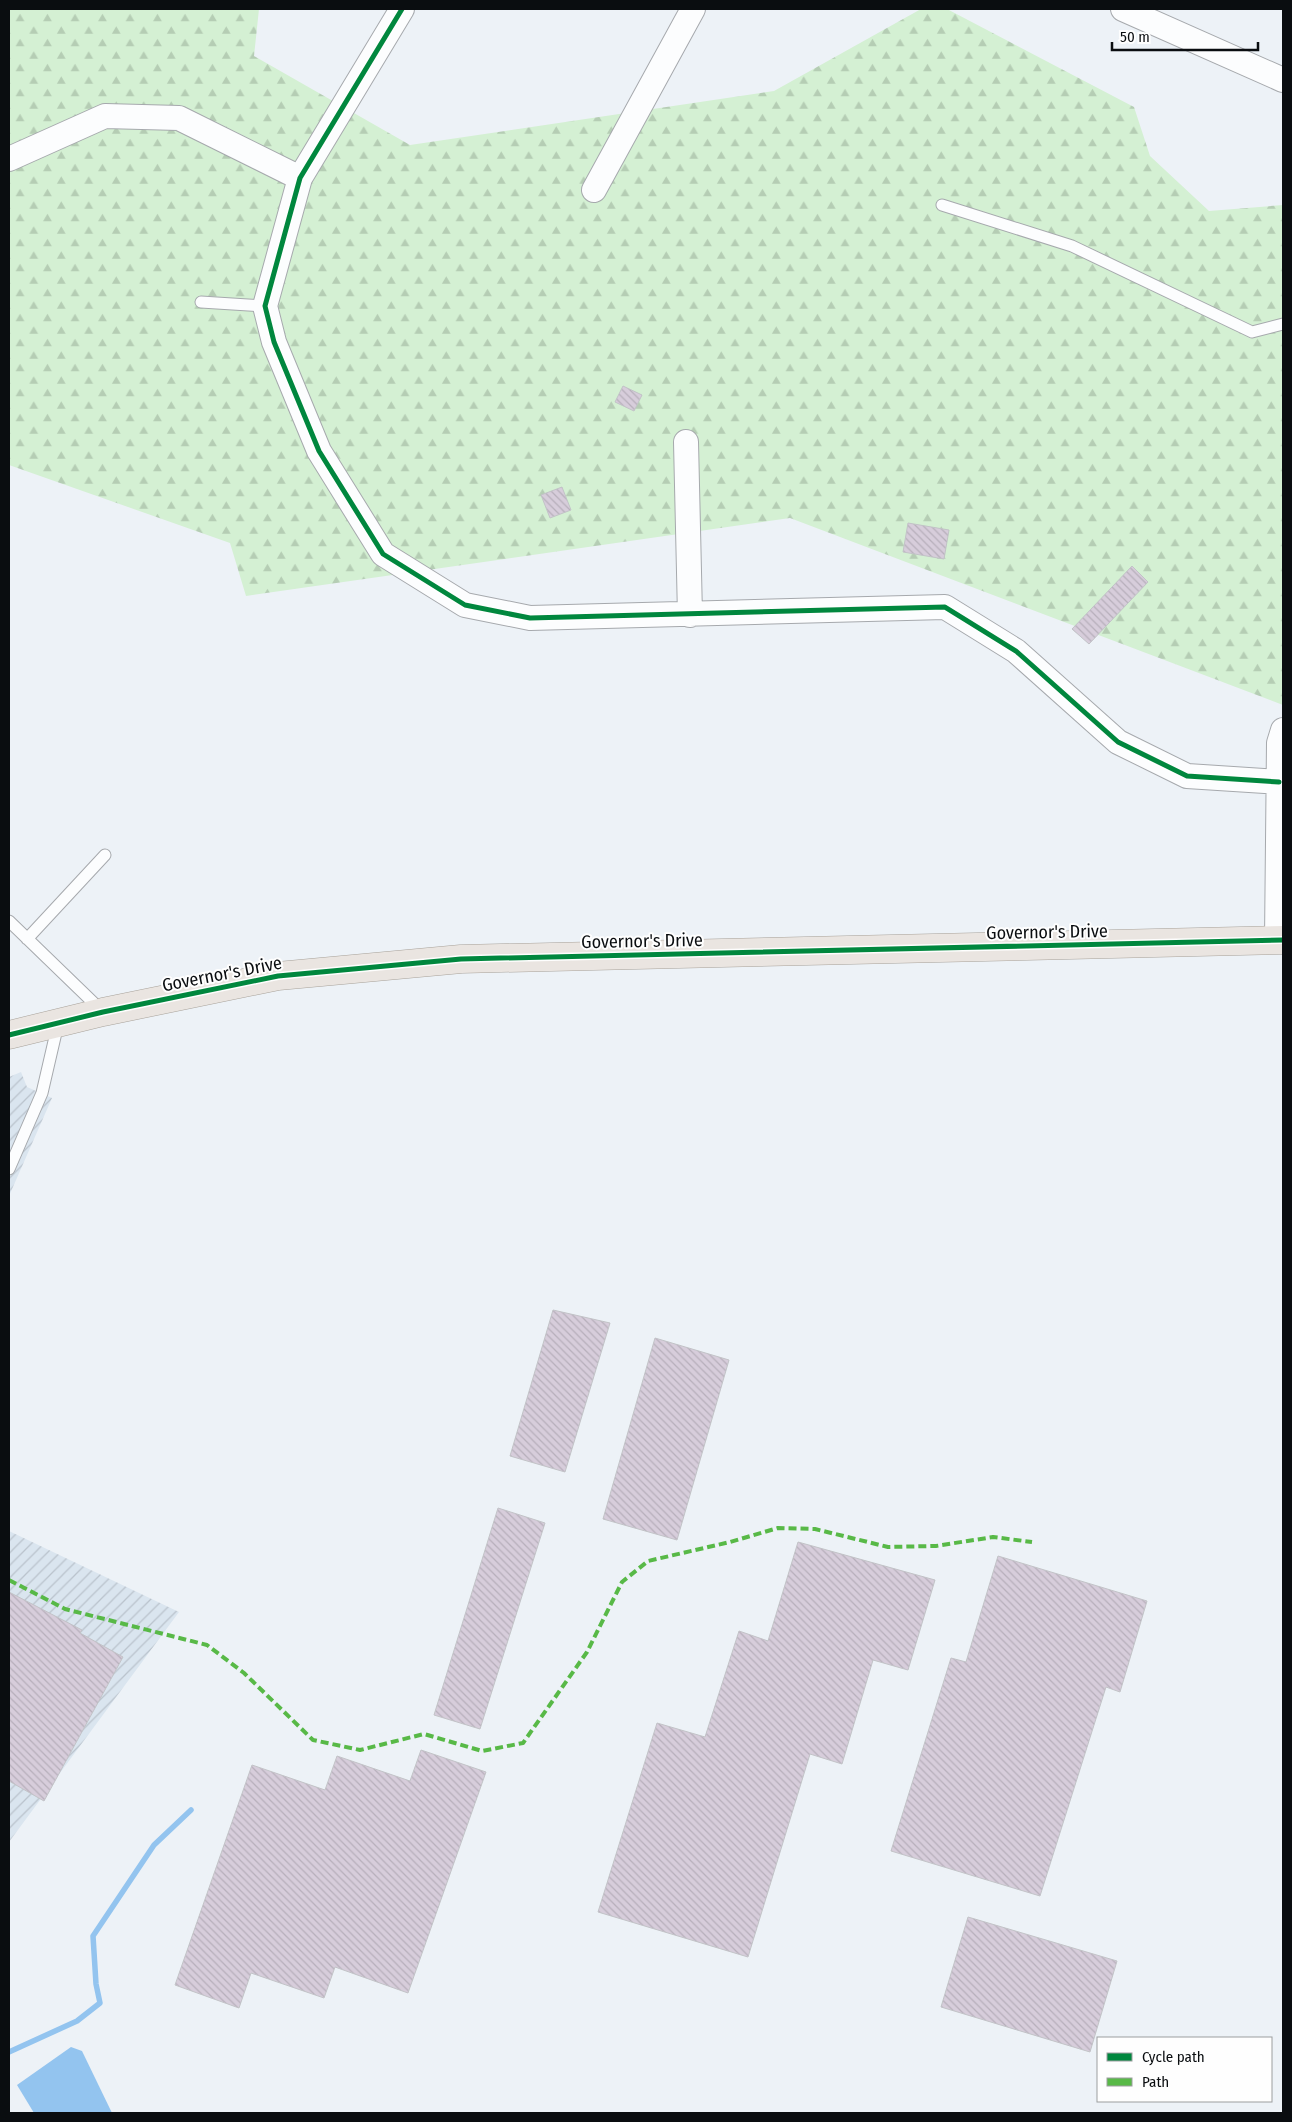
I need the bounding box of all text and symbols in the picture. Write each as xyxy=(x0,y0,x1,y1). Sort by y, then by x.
scale bar xyxy=(1112,20,1258,52)
text: 50 m xyxy=(1120,28,1150,46)
street label: Governor's Drive xyxy=(986,920,1108,944)
street label: Governor's Drive xyxy=(581,929,703,953)
street label: Governor's Drive xyxy=(160,952,284,996)
legend xyxy=(1097,2037,1272,2102)
text: Cycle path xyxy=(1142,2048,1205,2066)
text: Path xyxy=(1142,2073,1169,2091)

